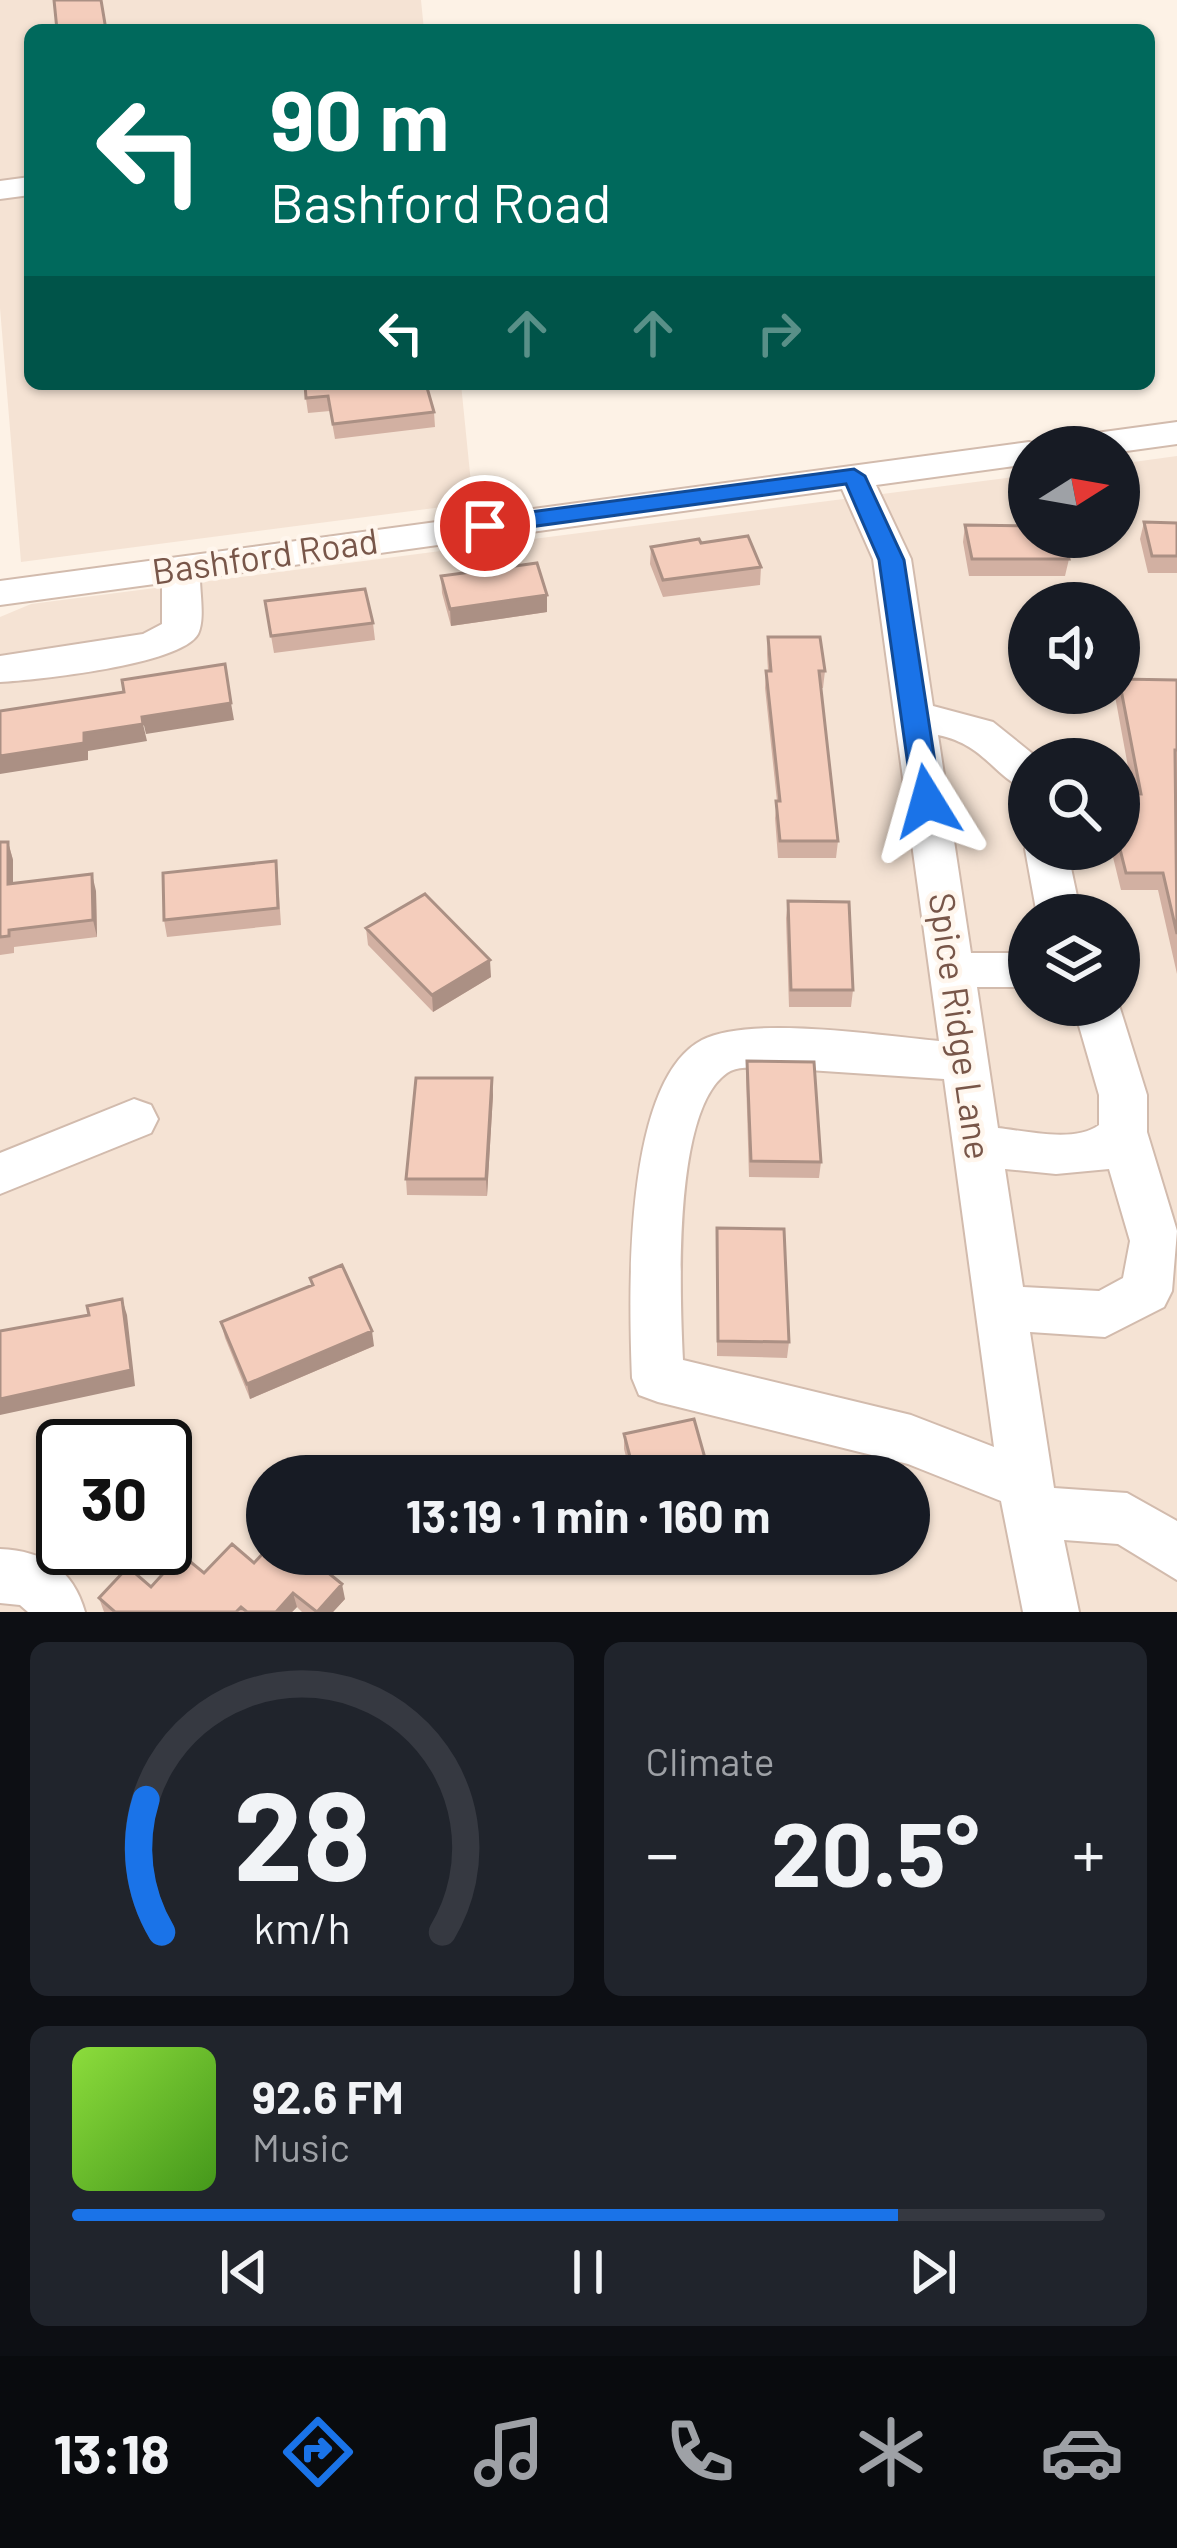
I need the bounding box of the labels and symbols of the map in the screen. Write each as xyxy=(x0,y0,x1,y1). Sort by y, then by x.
north arrow xyxy=(1008,426,1140,558)
pin xyxy=(434,475,536,577)
street label: Bashford Road xyxy=(149,517,380,592)
position arrow xyxy=(864,738,990,864)
street label: Spice Ridge Lane xyxy=(921,890,1001,1162)
speed limit sign: 30 xyxy=(36,1419,192,1575)

